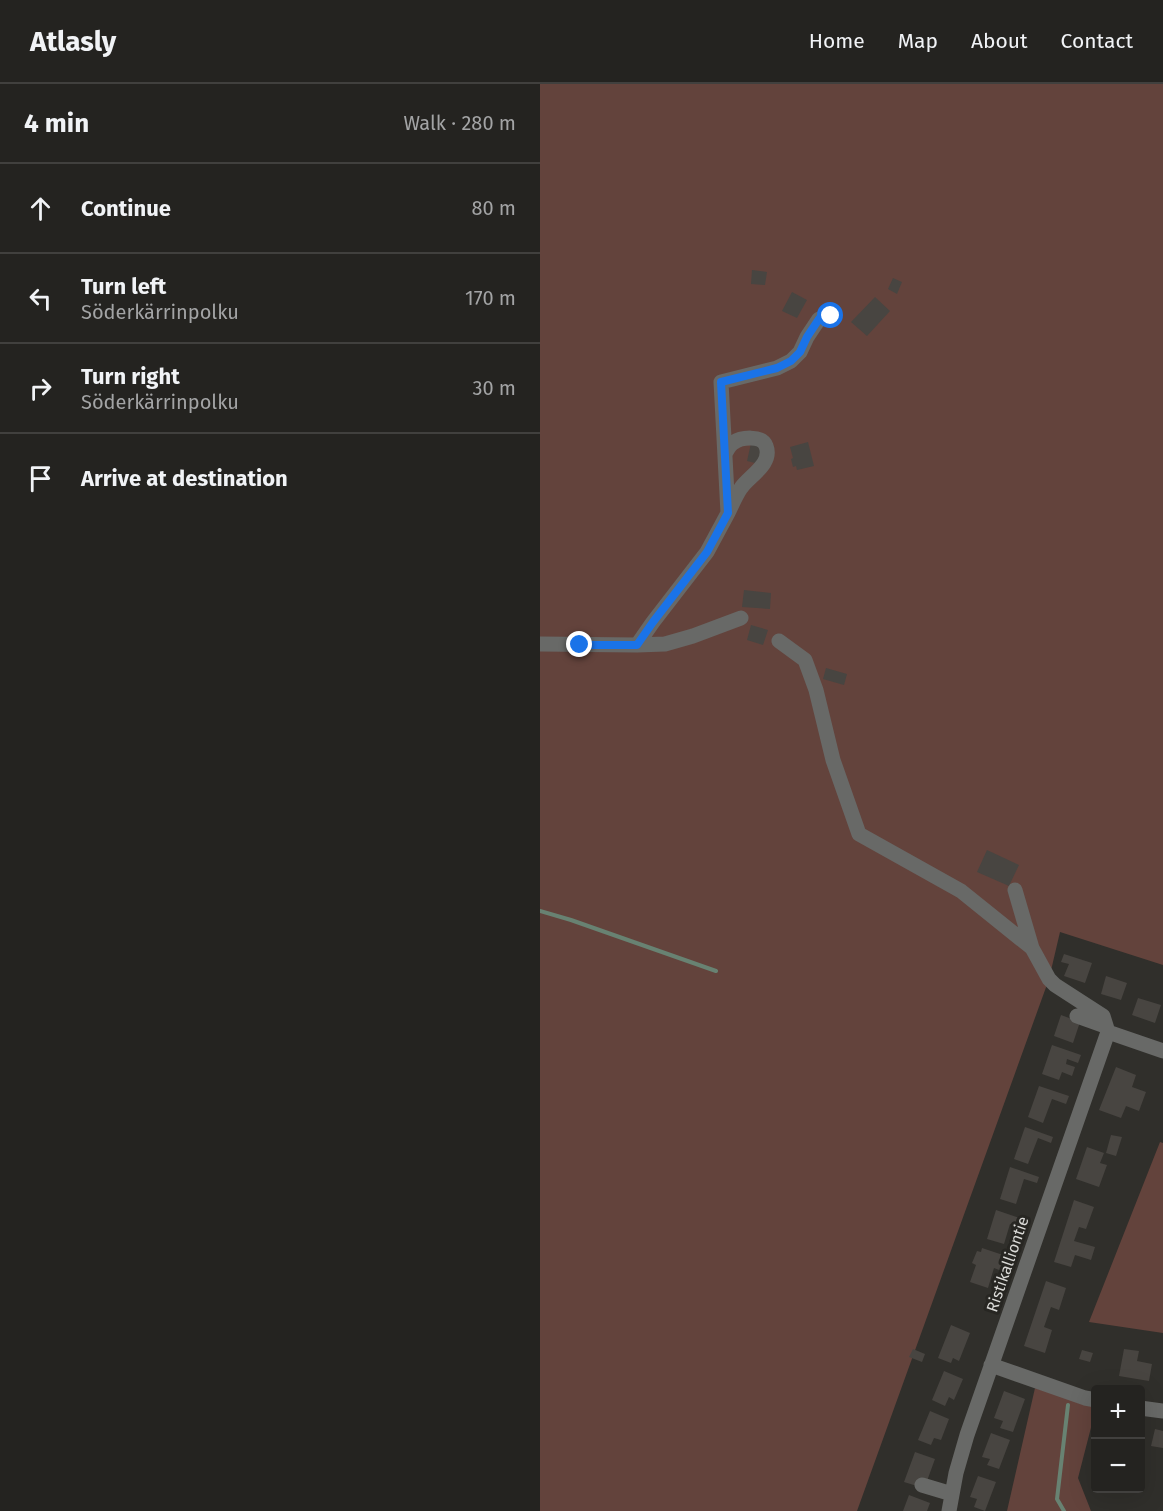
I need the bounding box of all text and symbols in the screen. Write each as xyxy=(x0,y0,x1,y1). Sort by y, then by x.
text: Atlasly xyxy=(30,25,116,58)
text: Home xyxy=(809,28,865,54)
text: Map xyxy=(898,28,938,54)
text: About xyxy=(971,28,1028,54)
text: Contact xyxy=(1061,28,1133,54)
text: 4 min xyxy=(24,108,89,139)
text: Walk · 280 m xyxy=(403,111,516,135)
icon: ahead xyxy=(24,192,57,225)
text: Continue xyxy=(81,195,171,222)
text: 80 m xyxy=(471,196,516,220)
text: Turn left xyxy=(81,273,166,300)
icon: left xyxy=(24,282,57,315)
text: 170 m xyxy=(465,286,516,310)
text: Söderkärrinpolku xyxy=(81,300,239,324)
route start xyxy=(817,302,843,328)
text: Turn right xyxy=(81,363,180,390)
icon: right xyxy=(24,372,57,405)
text: 30 m xyxy=(472,376,516,400)
text: Söderkärrinpolku xyxy=(81,390,239,414)
icon: arrive xyxy=(24,462,57,495)
text: Arrive at destination xyxy=(81,465,288,492)
route end xyxy=(566,631,592,657)
street label: Ristikalliontie xyxy=(982,1214,1033,1315)
map controls xyxy=(1091,1385,1145,1493)
button: + xyxy=(1091,1385,1145,1439)
button: − xyxy=(1091,1439,1145,1493)

